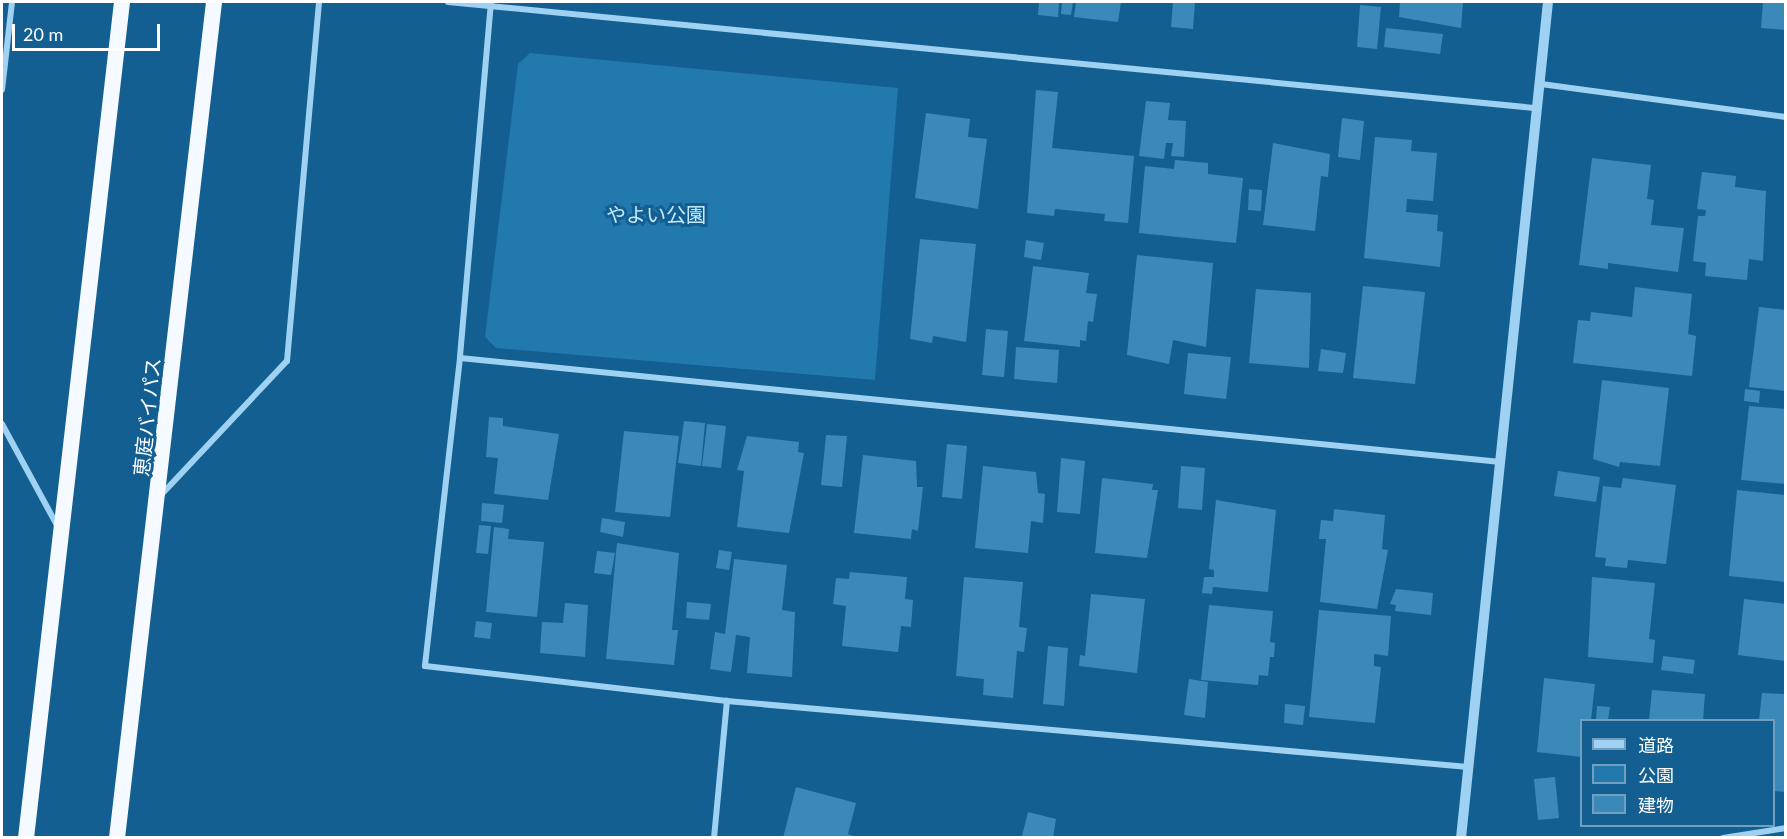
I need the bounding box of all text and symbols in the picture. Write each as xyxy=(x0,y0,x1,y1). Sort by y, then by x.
scale bar xyxy=(15,12,164,50)
text: 20 m xyxy=(23,23,63,45)
park label: やよい公園 xyxy=(606,202,706,226)
street label: 恵庭バイパス xyxy=(129,356,165,478)
legend xyxy=(1580,719,1775,827)
text: 道路 xyxy=(1638,734,1674,756)
text: 公園 xyxy=(1638,764,1674,786)
text: 建物 xyxy=(1638,794,1674,816)

